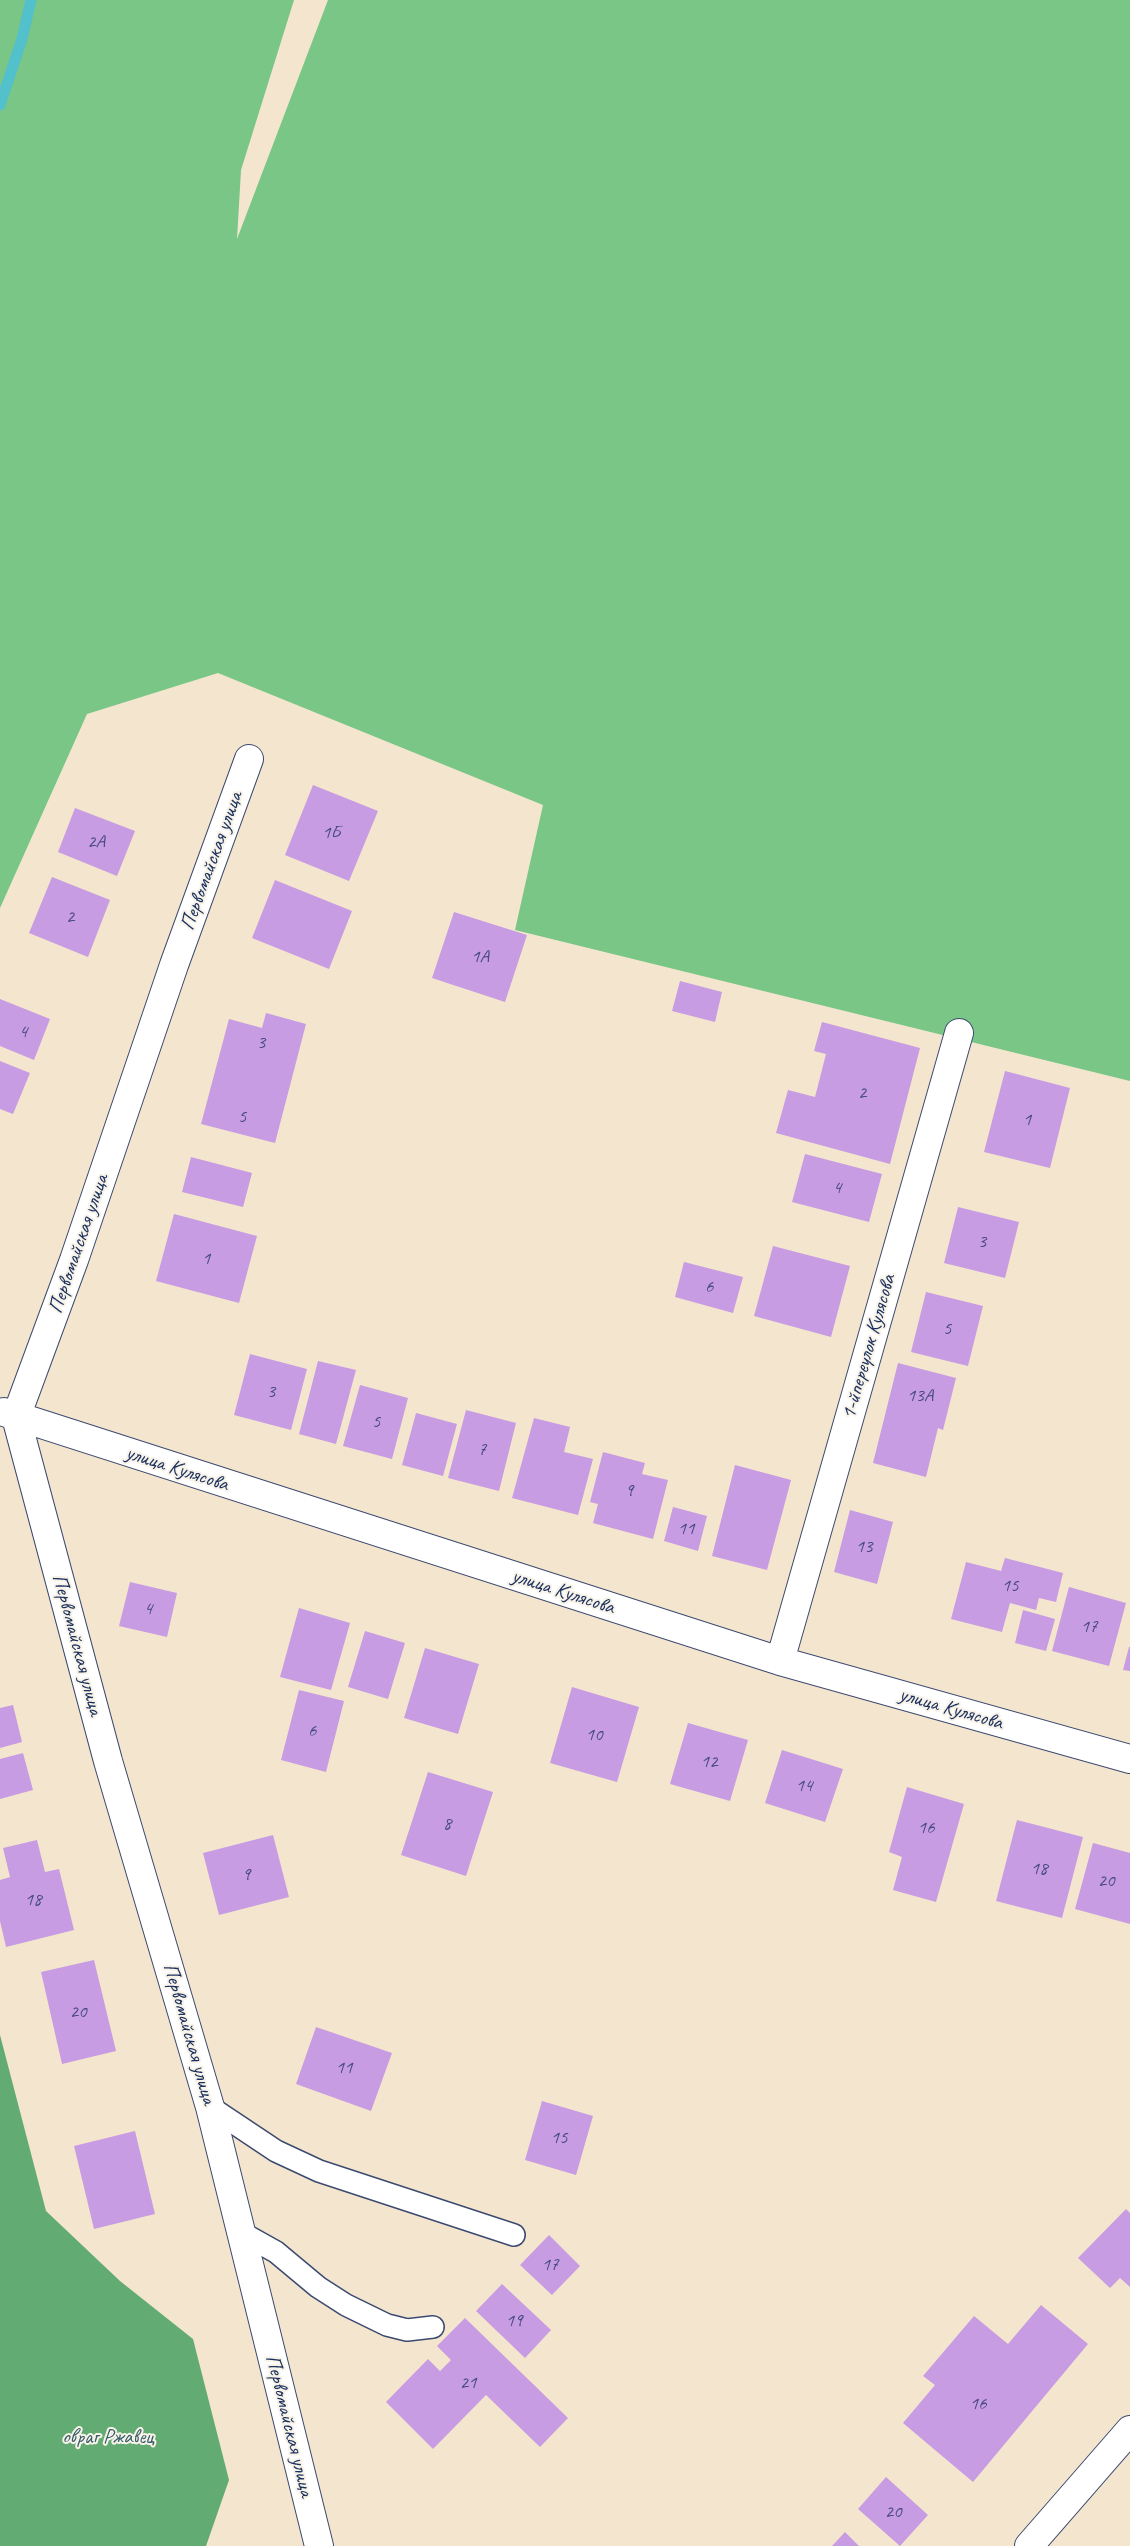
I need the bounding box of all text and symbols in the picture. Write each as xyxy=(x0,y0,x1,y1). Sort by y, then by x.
street label: Первомайская улица xyxy=(175,788,249,934)
house number: 1Б xyxy=(322,822,340,844)
house number: 2А xyxy=(87,831,105,853)
house number: 2 xyxy=(66,906,74,928)
house number: 1А xyxy=(471,946,489,968)
house number: 4 xyxy=(19,1021,27,1043)
house number: 3 xyxy=(257,1032,265,1054)
house number: 2 xyxy=(858,1082,866,1104)
house number: 5 xyxy=(238,1106,246,1128)
house number: 1 xyxy=(1023,1109,1031,1131)
street label: Первомайская улица xyxy=(43,1171,115,1317)
house number: 4 xyxy=(833,1177,841,1199)
house number: 3 xyxy=(978,1231,986,1253)
house number: 1 xyxy=(202,1248,210,1270)
street label: 1-йпереулок Кулясова xyxy=(836,1272,902,1422)
house number: 6 xyxy=(705,1276,713,1298)
house number: 5 xyxy=(943,1318,951,1340)
house number: 3 xyxy=(267,1381,275,1403)
house number: 13А xyxy=(907,1385,933,1407)
house number: 5 xyxy=(372,1411,380,1433)
house number: 7 xyxy=(478,1439,486,1461)
street label: улица Кулясова xyxy=(122,1441,232,1497)
house number: 9 xyxy=(625,1480,633,1502)
house number: 11 xyxy=(677,1518,695,1540)
house number: 13 xyxy=(855,1536,873,1558)
street label: улица Кулясова xyxy=(508,1564,618,1620)
street label: Первомайская улица xyxy=(46,1571,108,1719)
house number: 15 xyxy=(1001,1575,1019,1597)
house number: 4 xyxy=(144,1598,152,1620)
house number: 17 xyxy=(1080,1616,1098,1638)
street label: улица Кулясова xyxy=(896,1682,1006,1736)
house number: 6 xyxy=(308,1720,316,1742)
house number: 10 xyxy=(585,1724,603,1746)
house number: 12 xyxy=(700,1751,718,1773)
house number: 14 xyxy=(795,1775,813,1797)
house number: 8 xyxy=(443,1813,451,1835)
house number: 16 xyxy=(917,1817,935,1839)
house number: 18 xyxy=(1030,1858,1048,1880)
house number: 9 xyxy=(242,1864,250,1886)
house number: 20 xyxy=(1097,1870,1115,1892)
house number: 18 xyxy=(24,1889,42,1911)
street label: Первомайская улица xyxy=(157,1961,221,2107)
house number: 20 xyxy=(69,2001,87,2023)
house number: 11 xyxy=(335,2057,353,2079)
house number: 15 xyxy=(550,2127,568,2149)
house number: 17 xyxy=(541,2254,559,2276)
house number: 19 xyxy=(505,2310,523,2332)
street label: Первомайская улица xyxy=(259,2352,319,2500)
house number: 21 xyxy=(459,2372,477,2394)
house number: 16 xyxy=(969,2393,987,2415)
park label: овраг Ржавец xyxy=(62,2424,154,2450)
house number: 20 xyxy=(884,2501,902,2523)

